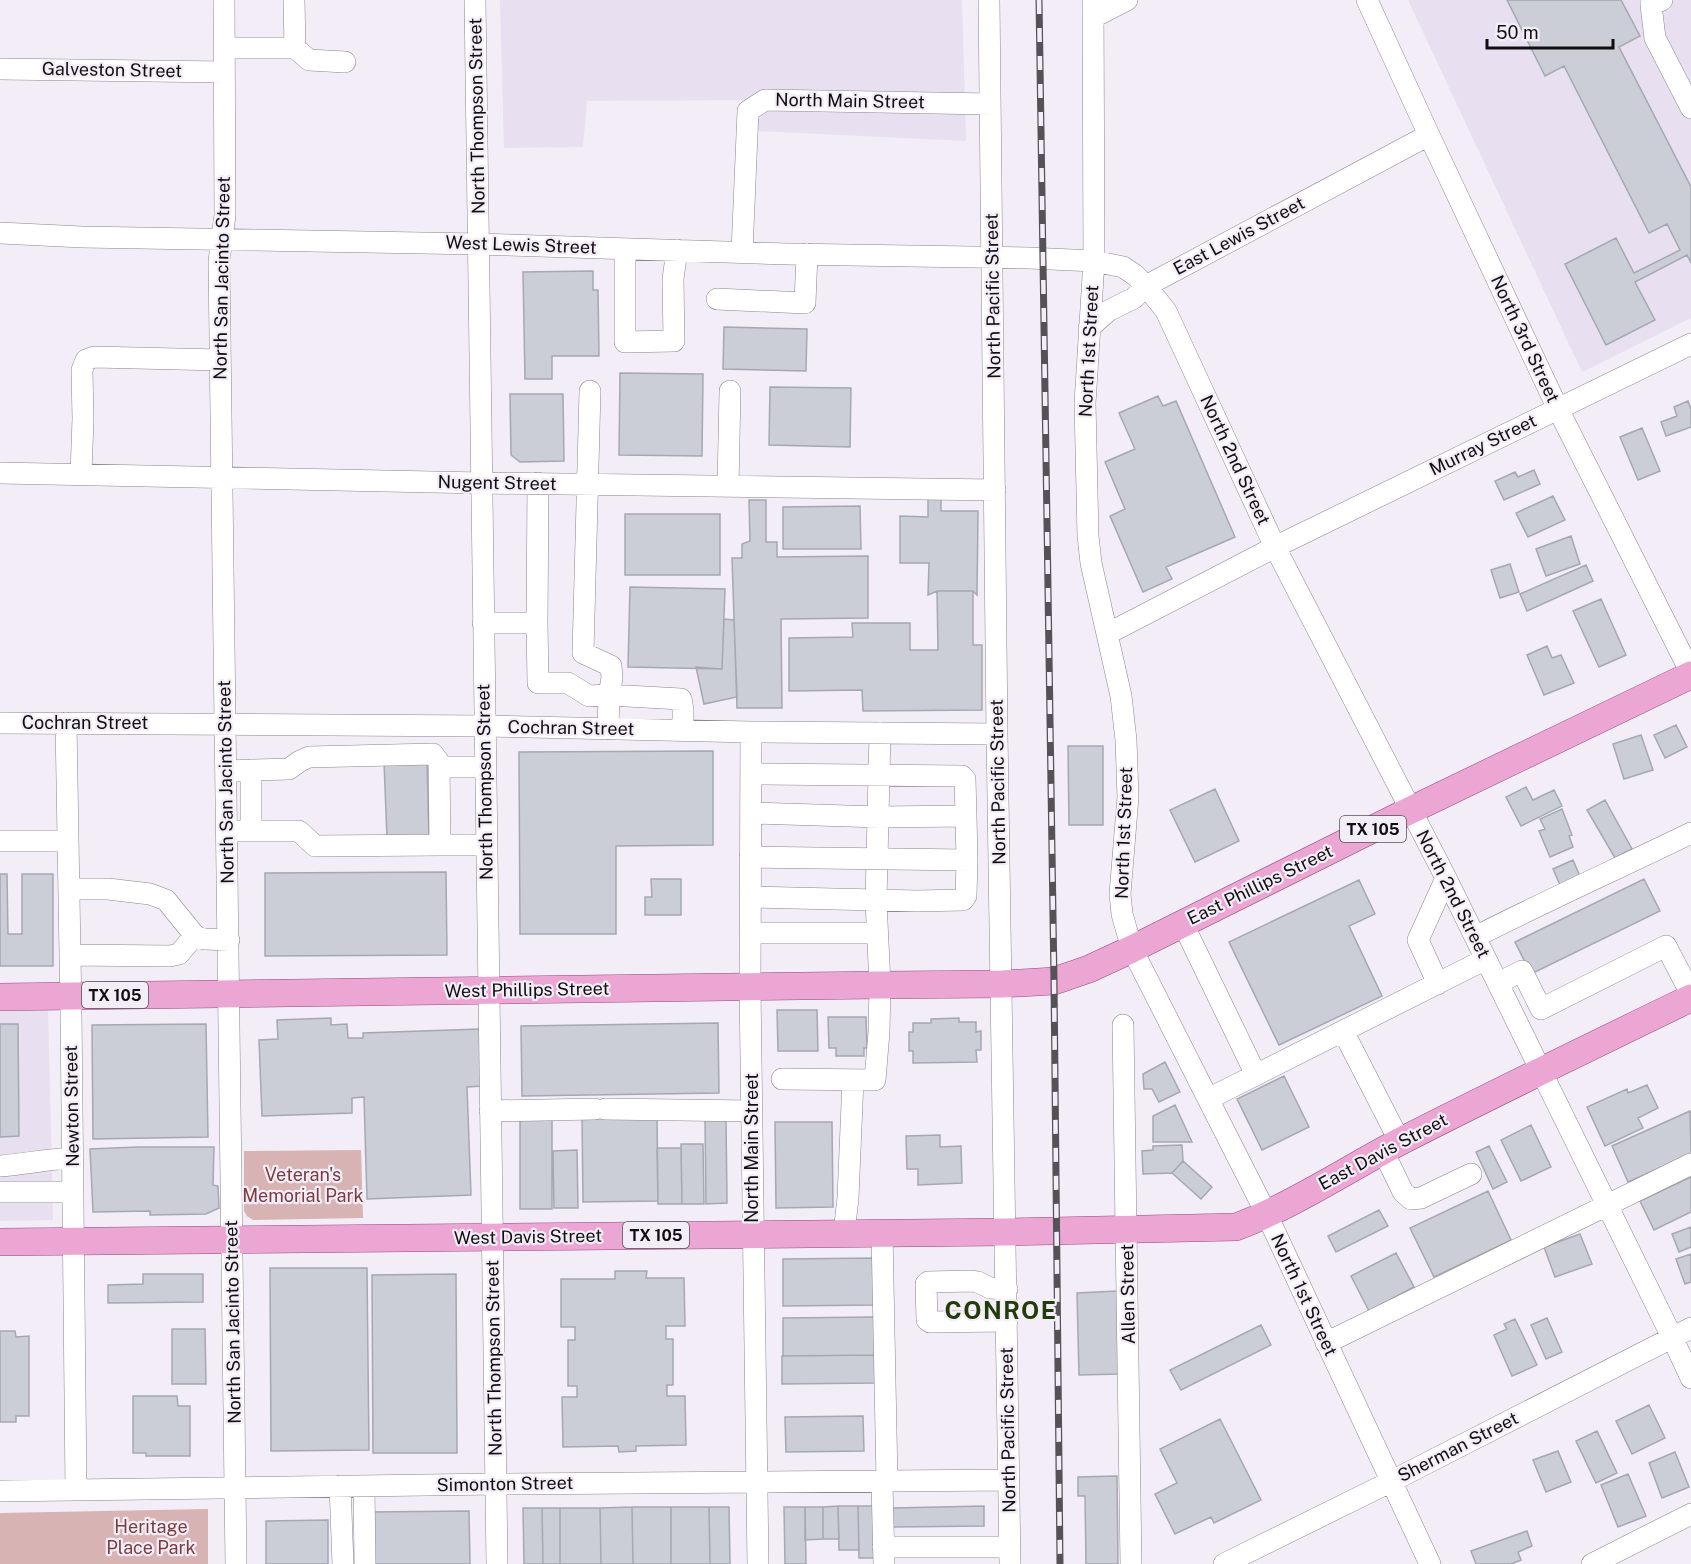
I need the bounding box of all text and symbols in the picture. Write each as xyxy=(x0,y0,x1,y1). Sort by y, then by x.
scale bar xyxy=(1487,12,1613,50)
street label: North Thompson Street xyxy=(464,18,489,214)
text: 50 m xyxy=(1496,22,1539,43)
street label: Galveston Street xyxy=(42,58,182,81)
street label: North Main Street xyxy=(775,89,925,112)
street label: North San Jacinto Street xyxy=(209,176,234,380)
street label: East Lewis Street xyxy=(1169,192,1308,279)
street label: North Pacific Street xyxy=(981,213,1004,379)
street label: West Lewis Street xyxy=(445,231,597,258)
street label: North 3rd Street xyxy=(1487,272,1564,406)
street label: North 1st Street xyxy=(1075,284,1102,418)
street label: North 2nd Street xyxy=(1196,391,1275,528)
street label: Murray Street xyxy=(1426,410,1540,480)
street label: Nugent Street xyxy=(437,471,557,494)
street label: North San Jacinto Street xyxy=(213,680,238,884)
street label: North Thompson Street xyxy=(472,684,497,880)
street label: North Pacific Street xyxy=(986,699,1009,865)
street label: Cochran Street xyxy=(22,712,148,733)
street label: Cochran Street xyxy=(508,716,634,739)
street label: North 1st Street xyxy=(1111,766,1136,899)
road number: TX 105 xyxy=(1340,816,1406,842)
street label: North 2nd Street xyxy=(1412,826,1495,961)
street label: East Phillips Street xyxy=(1184,840,1336,929)
street label: West Phillips Street xyxy=(444,978,610,1001)
road number: TX 105 xyxy=(82,982,148,1008)
street label: Newton Street xyxy=(60,1045,83,1167)
street label: North Main Street xyxy=(741,1073,762,1223)
street label: East Davis Street xyxy=(1315,1109,1451,1194)
park label: Veteran's Memorial Park xyxy=(242,1164,364,1206)
street label: North San Jacinto Street xyxy=(220,1220,245,1424)
road number: TX 105 xyxy=(623,1222,689,1248)
street label: West Davis Street xyxy=(454,1225,602,1248)
street label: North 1st Street xyxy=(1267,1230,1342,1359)
street label: Allen Street xyxy=(1116,1244,1139,1344)
street label: North Thompson Street xyxy=(481,1260,506,1456)
district label: CONROE xyxy=(944,1296,1058,1324)
street label: North Pacific Street xyxy=(996,1347,1019,1513)
street label: Sherman Street xyxy=(1394,1407,1522,1486)
street label: Simonton Street xyxy=(436,1472,574,1495)
park label: Heritage Place Park xyxy=(106,1516,196,1558)

